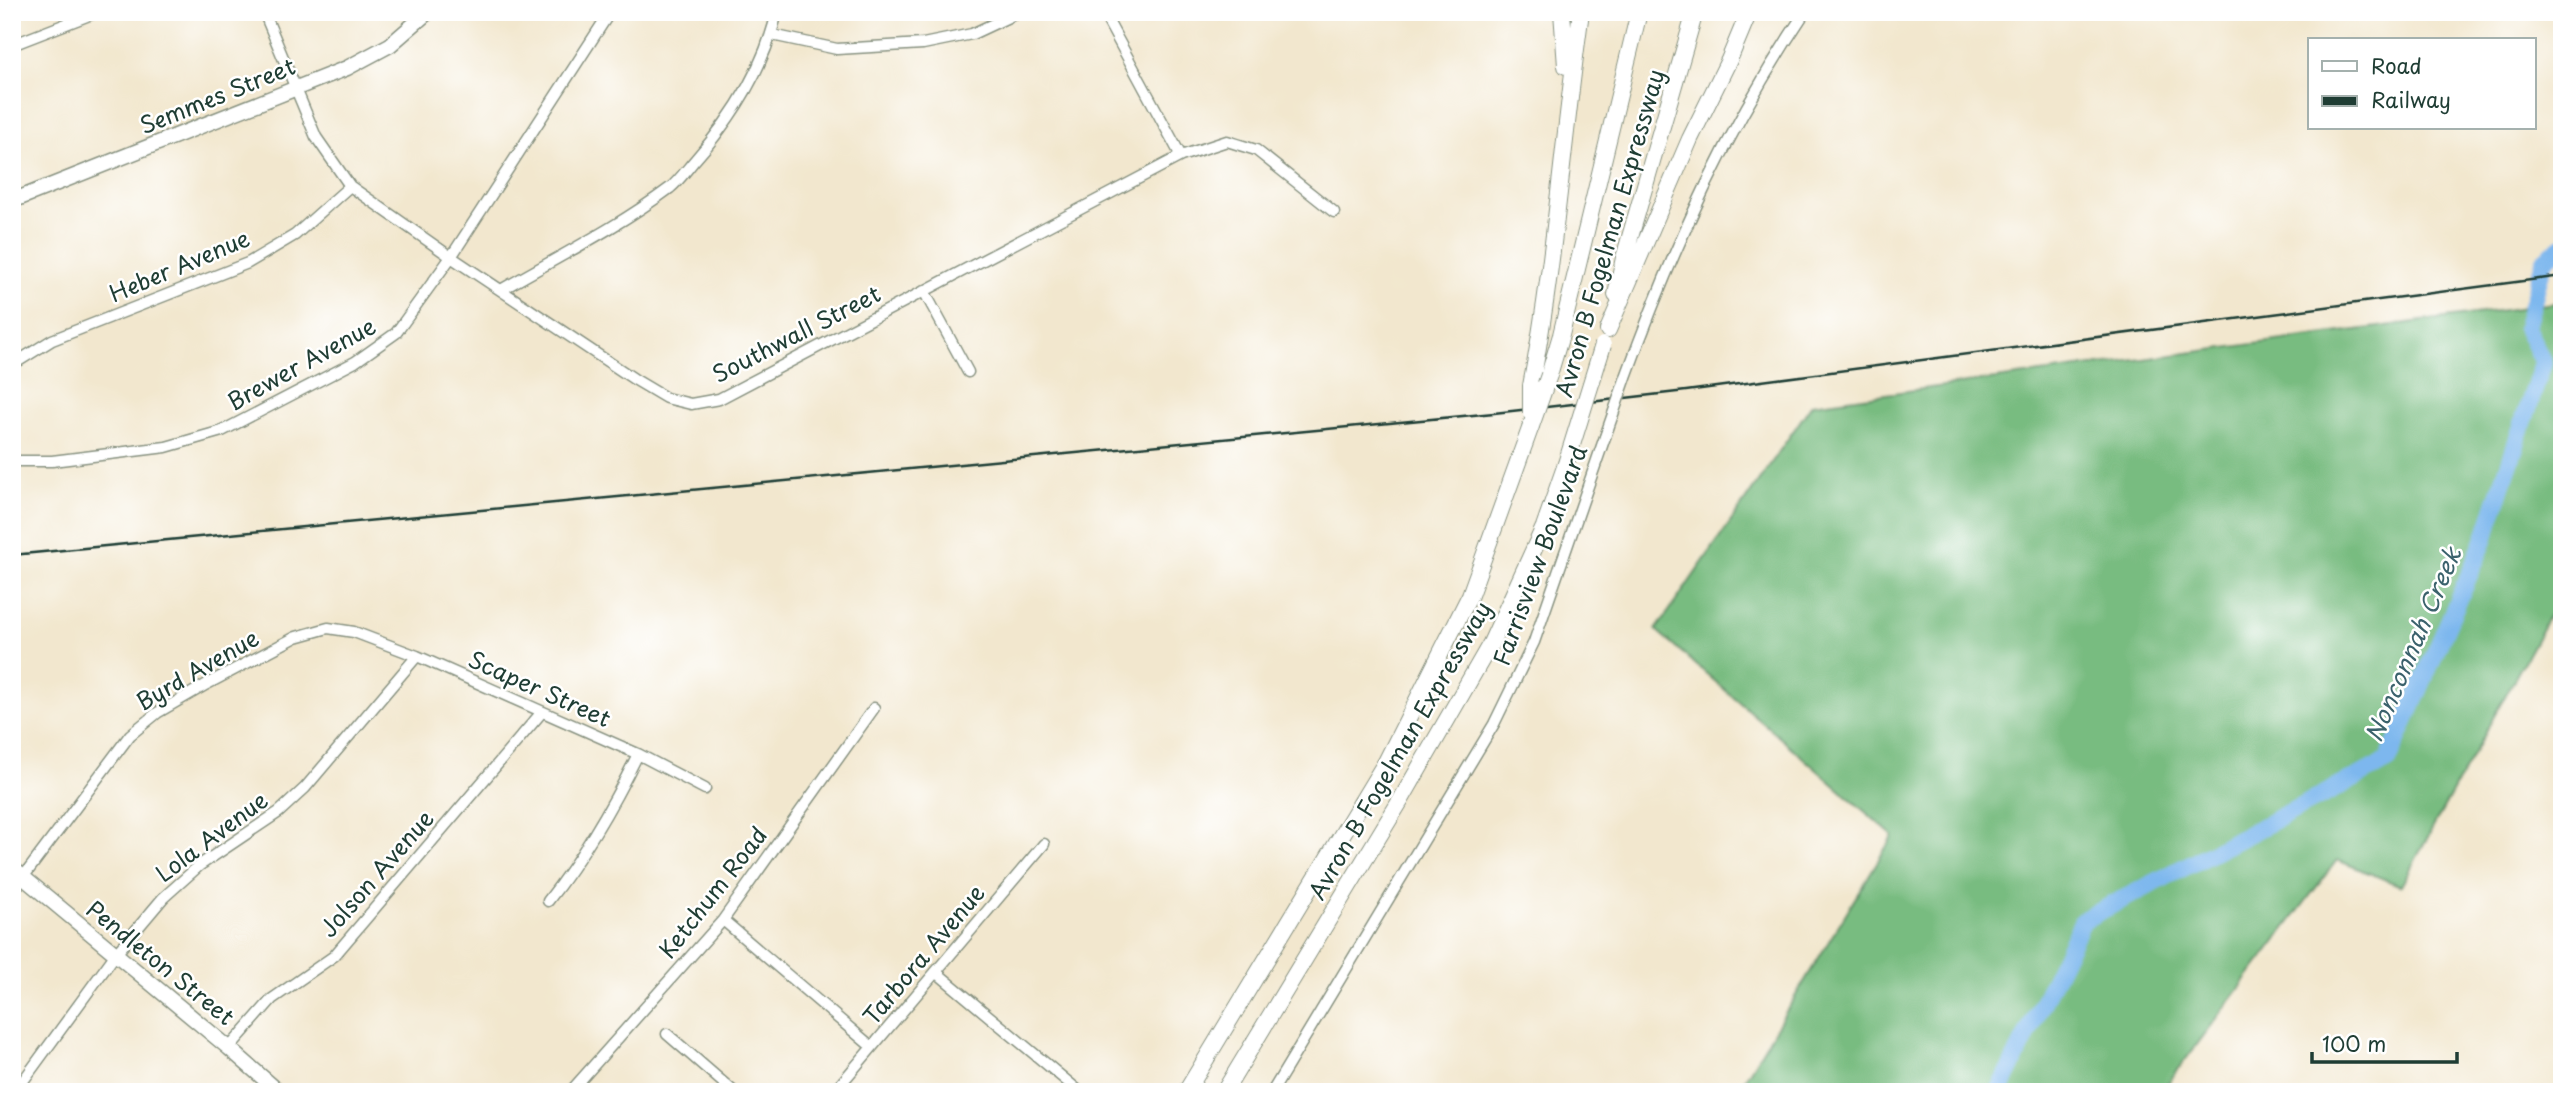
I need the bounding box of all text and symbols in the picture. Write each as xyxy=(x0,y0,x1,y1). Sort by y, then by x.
legend xyxy=(2308,38,2536,130)
street label: Semmes Street xyxy=(134,48,300,142)
text: Road xyxy=(2371,49,2422,81)
street label: Avron B Fogelman Expressway xyxy=(1545,65,1673,401)
text: Railway xyxy=(2371,83,2451,115)
street label: Heber Avenue xyxy=(103,220,255,310)
street label: Southwall Street xyxy=(706,275,886,391)
street label: Brewer Avenue xyxy=(220,308,382,418)
street label: Farrisview Boulevard xyxy=(1483,440,1595,670)
water label: Nonconnah Creek xyxy=(2355,540,2470,747)
street label: Avron B Fogelman Expressway xyxy=(1299,594,1499,906)
street label: Byrd Avenue xyxy=(129,620,265,718)
street label: Scaper Street xyxy=(463,641,617,735)
street label: Lola Avenue xyxy=(147,782,275,890)
street label: Jolson Avenue xyxy=(311,802,441,944)
street label: Ketchum Road xyxy=(649,819,775,965)
street label: Tarbora Avenue xyxy=(854,876,992,1032)
street label: Pendleton Street xyxy=(79,891,243,1033)
scale bar xyxy=(2312,1020,2457,1064)
text: 100 m xyxy=(2322,1027,2386,1059)

